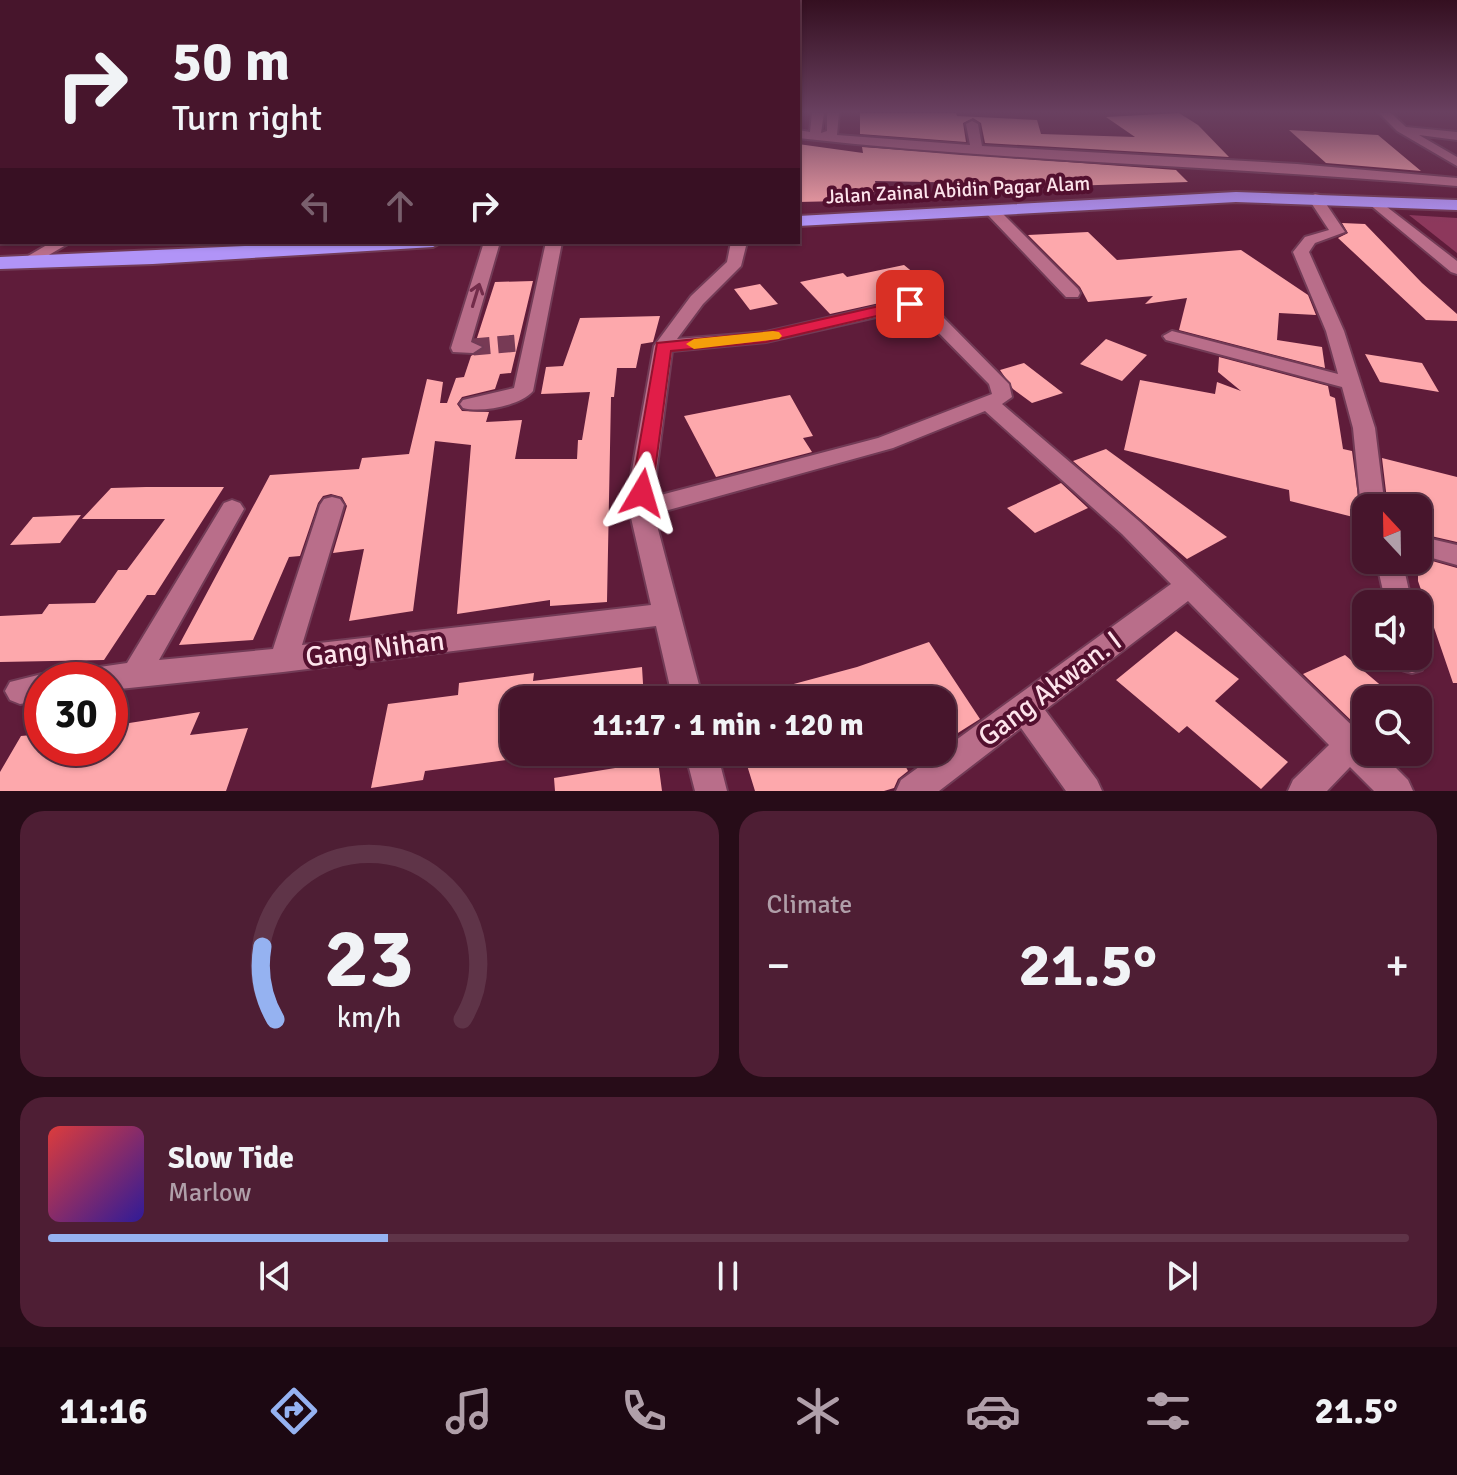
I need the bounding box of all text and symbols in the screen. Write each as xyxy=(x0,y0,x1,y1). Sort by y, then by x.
text: 50 m xyxy=(172,27,290,96)
icon: right xyxy=(40,32,144,136)
text: Turn right xyxy=(172,96,322,141)
street label: Jalan Zainal Abidin Pagar Alam xyxy=(825,171,1091,209)
icon: left xyxy=(294,184,338,228)
icon: ahead xyxy=(378,184,422,228)
icon: right xyxy=(462,184,506,228)
pin xyxy=(876,270,944,338)
icon: arrive xyxy=(888,282,932,326)
one-way arrow xyxy=(469,283,484,309)
position arrow xyxy=(600,451,684,535)
north arrow xyxy=(1352,494,1432,574)
map controls xyxy=(1352,494,1432,766)
button: sound xyxy=(1352,590,1432,670)
street label: Gang Nihan xyxy=(304,624,446,674)
street label: Gang Akwan. I xyxy=(972,624,1128,754)
speed limit sign: 30 xyxy=(24,662,128,766)
button: search xyxy=(1352,686,1432,766)
text: 11:17 · 1 min · 120 m xyxy=(592,707,864,744)
text: Climate xyxy=(767,889,852,921)
text: 23 xyxy=(324,908,414,1010)
text: 21.5° xyxy=(1019,929,1157,1003)
text: − xyxy=(767,939,790,993)
text: + xyxy=(1385,939,1409,993)
text: km/h xyxy=(337,1000,402,1035)
text: Slow Tide xyxy=(168,1140,294,1177)
text: Marlow xyxy=(168,1177,251,1209)
icon: previous xyxy=(253,1254,297,1298)
icon: pause xyxy=(706,1254,750,1298)
icon: next xyxy=(1160,1254,1204,1298)
icon: directions xyxy=(266,1383,322,1439)
icon: music xyxy=(441,1383,497,1439)
icon: phone xyxy=(616,1383,672,1439)
icon: climate xyxy=(790,1383,846,1439)
icon: car xyxy=(965,1383,1021,1439)
icon: filters xyxy=(1140,1383,1196,1439)
text: 11:16 xyxy=(59,1389,148,1434)
text: 21.5° xyxy=(1315,1389,1398,1434)

